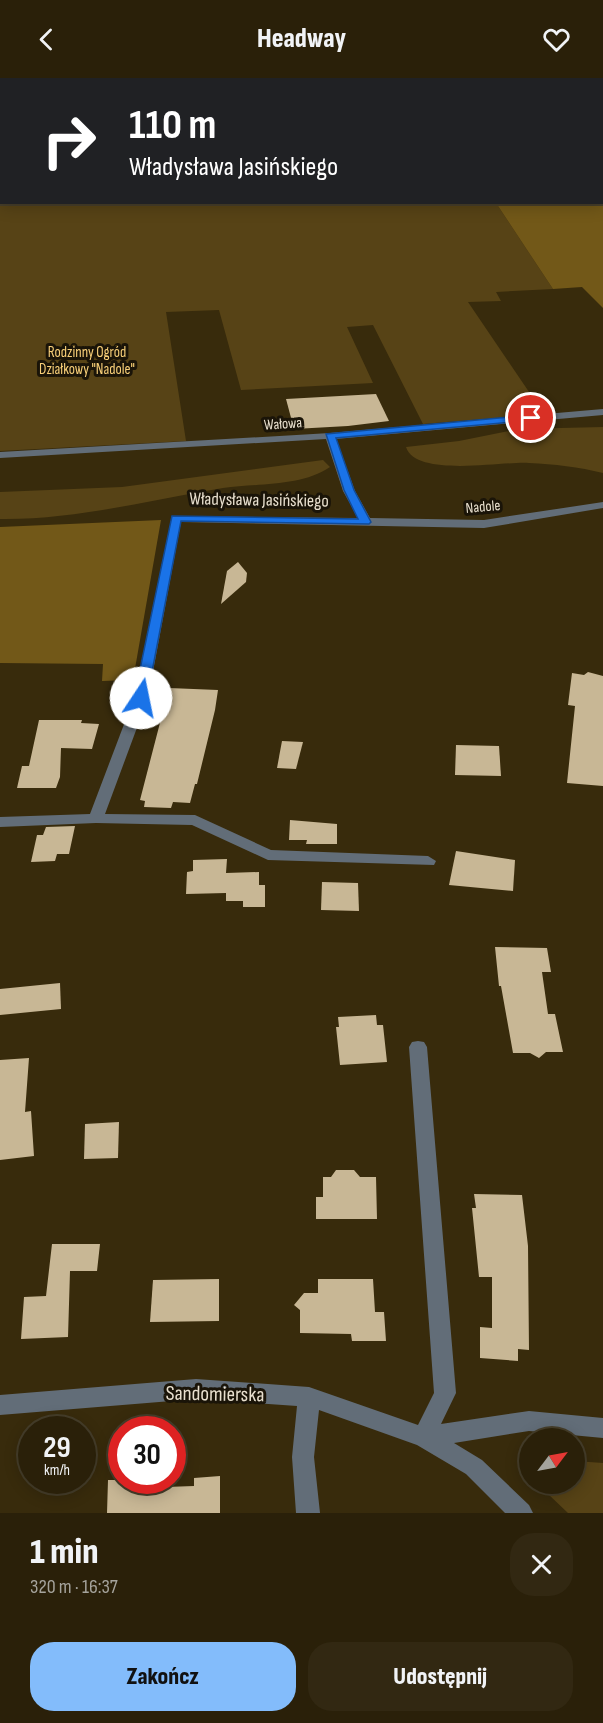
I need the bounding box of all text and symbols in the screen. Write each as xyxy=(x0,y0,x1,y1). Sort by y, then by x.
icon: back xyxy=(30,23,63,56)
text: Headway xyxy=(257,23,346,55)
icon: heart xyxy=(540,23,573,56)
text: 110 m xyxy=(129,100,216,151)
icon: right xyxy=(30,102,108,180)
text: Władysława Jasińskiego xyxy=(129,151,338,183)
park label: Rodzinny Ogród Działkowy "Nadole" xyxy=(39,343,135,379)
pin xyxy=(505,392,556,443)
icon: arrive xyxy=(514,401,547,434)
street label: Wałowa xyxy=(263,413,303,435)
street label: Władysława Jasińskiego xyxy=(189,488,329,512)
street label: Nadole xyxy=(465,496,501,518)
position arrow xyxy=(109,666,173,730)
street label: Sandomierska xyxy=(165,1381,265,1407)
speed limit sign: 30 xyxy=(108,1416,186,1494)
north arrow xyxy=(519,1428,585,1494)
map controls xyxy=(519,1428,585,1494)
text: 29 xyxy=(43,1430,71,1466)
text: km/h xyxy=(44,1461,70,1480)
text: 1 min xyxy=(30,1531,98,1574)
button: close xyxy=(510,1533,573,1596)
text: 320 m · 16:37 xyxy=(30,1575,118,1599)
button: Zakończ xyxy=(30,1642,296,1711)
button: Udostępnij xyxy=(308,1642,573,1711)

